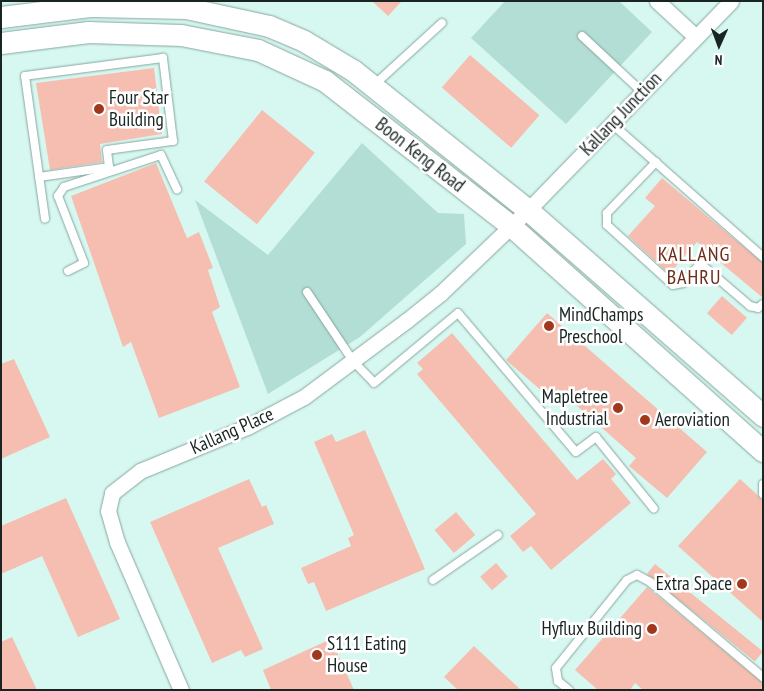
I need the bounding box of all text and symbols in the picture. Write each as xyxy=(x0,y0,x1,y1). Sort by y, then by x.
north arrow xyxy=(694,20,744,70)
text: N xyxy=(714,51,723,69)
street label: Kallang Junction xyxy=(575,67,667,161)
place label: Four Star Building xyxy=(109,87,169,131)
marker: Four Star Building xyxy=(93,103,105,115)
street label: Boon Keng Road xyxy=(371,113,469,197)
district label: KALLANG BAHRU xyxy=(657,242,731,289)
place label: MindChamps Preschool xyxy=(559,304,644,348)
marker: MindChamps Preschool xyxy=(543,320,555,332)
place label: Mapletree Industrial xyxy=(542,386,608,430)
marker: Mapletree Industrial xyxy=(612,402,624,414)
street label: Kallang Place xyxy=(187,403,277,459)
place label: Aeroviation xyxy=(655,409,730,431)
marker: Aeroviation xyxy=(639,414,651,426)
place label: Extra Space xyxy=(656,573,732,595)
marker: Extra Space xyxy=(736,578,748,590)
place label: Hyflux Building xyxy=(541,618,642,640)
marker: Hyflux Building xyxy=(646,623,658,635)
place label: S111 Eating House xyxy=(327,633,406,677)
marker: S111 Eating House xyxy=(311,649,323,661)

